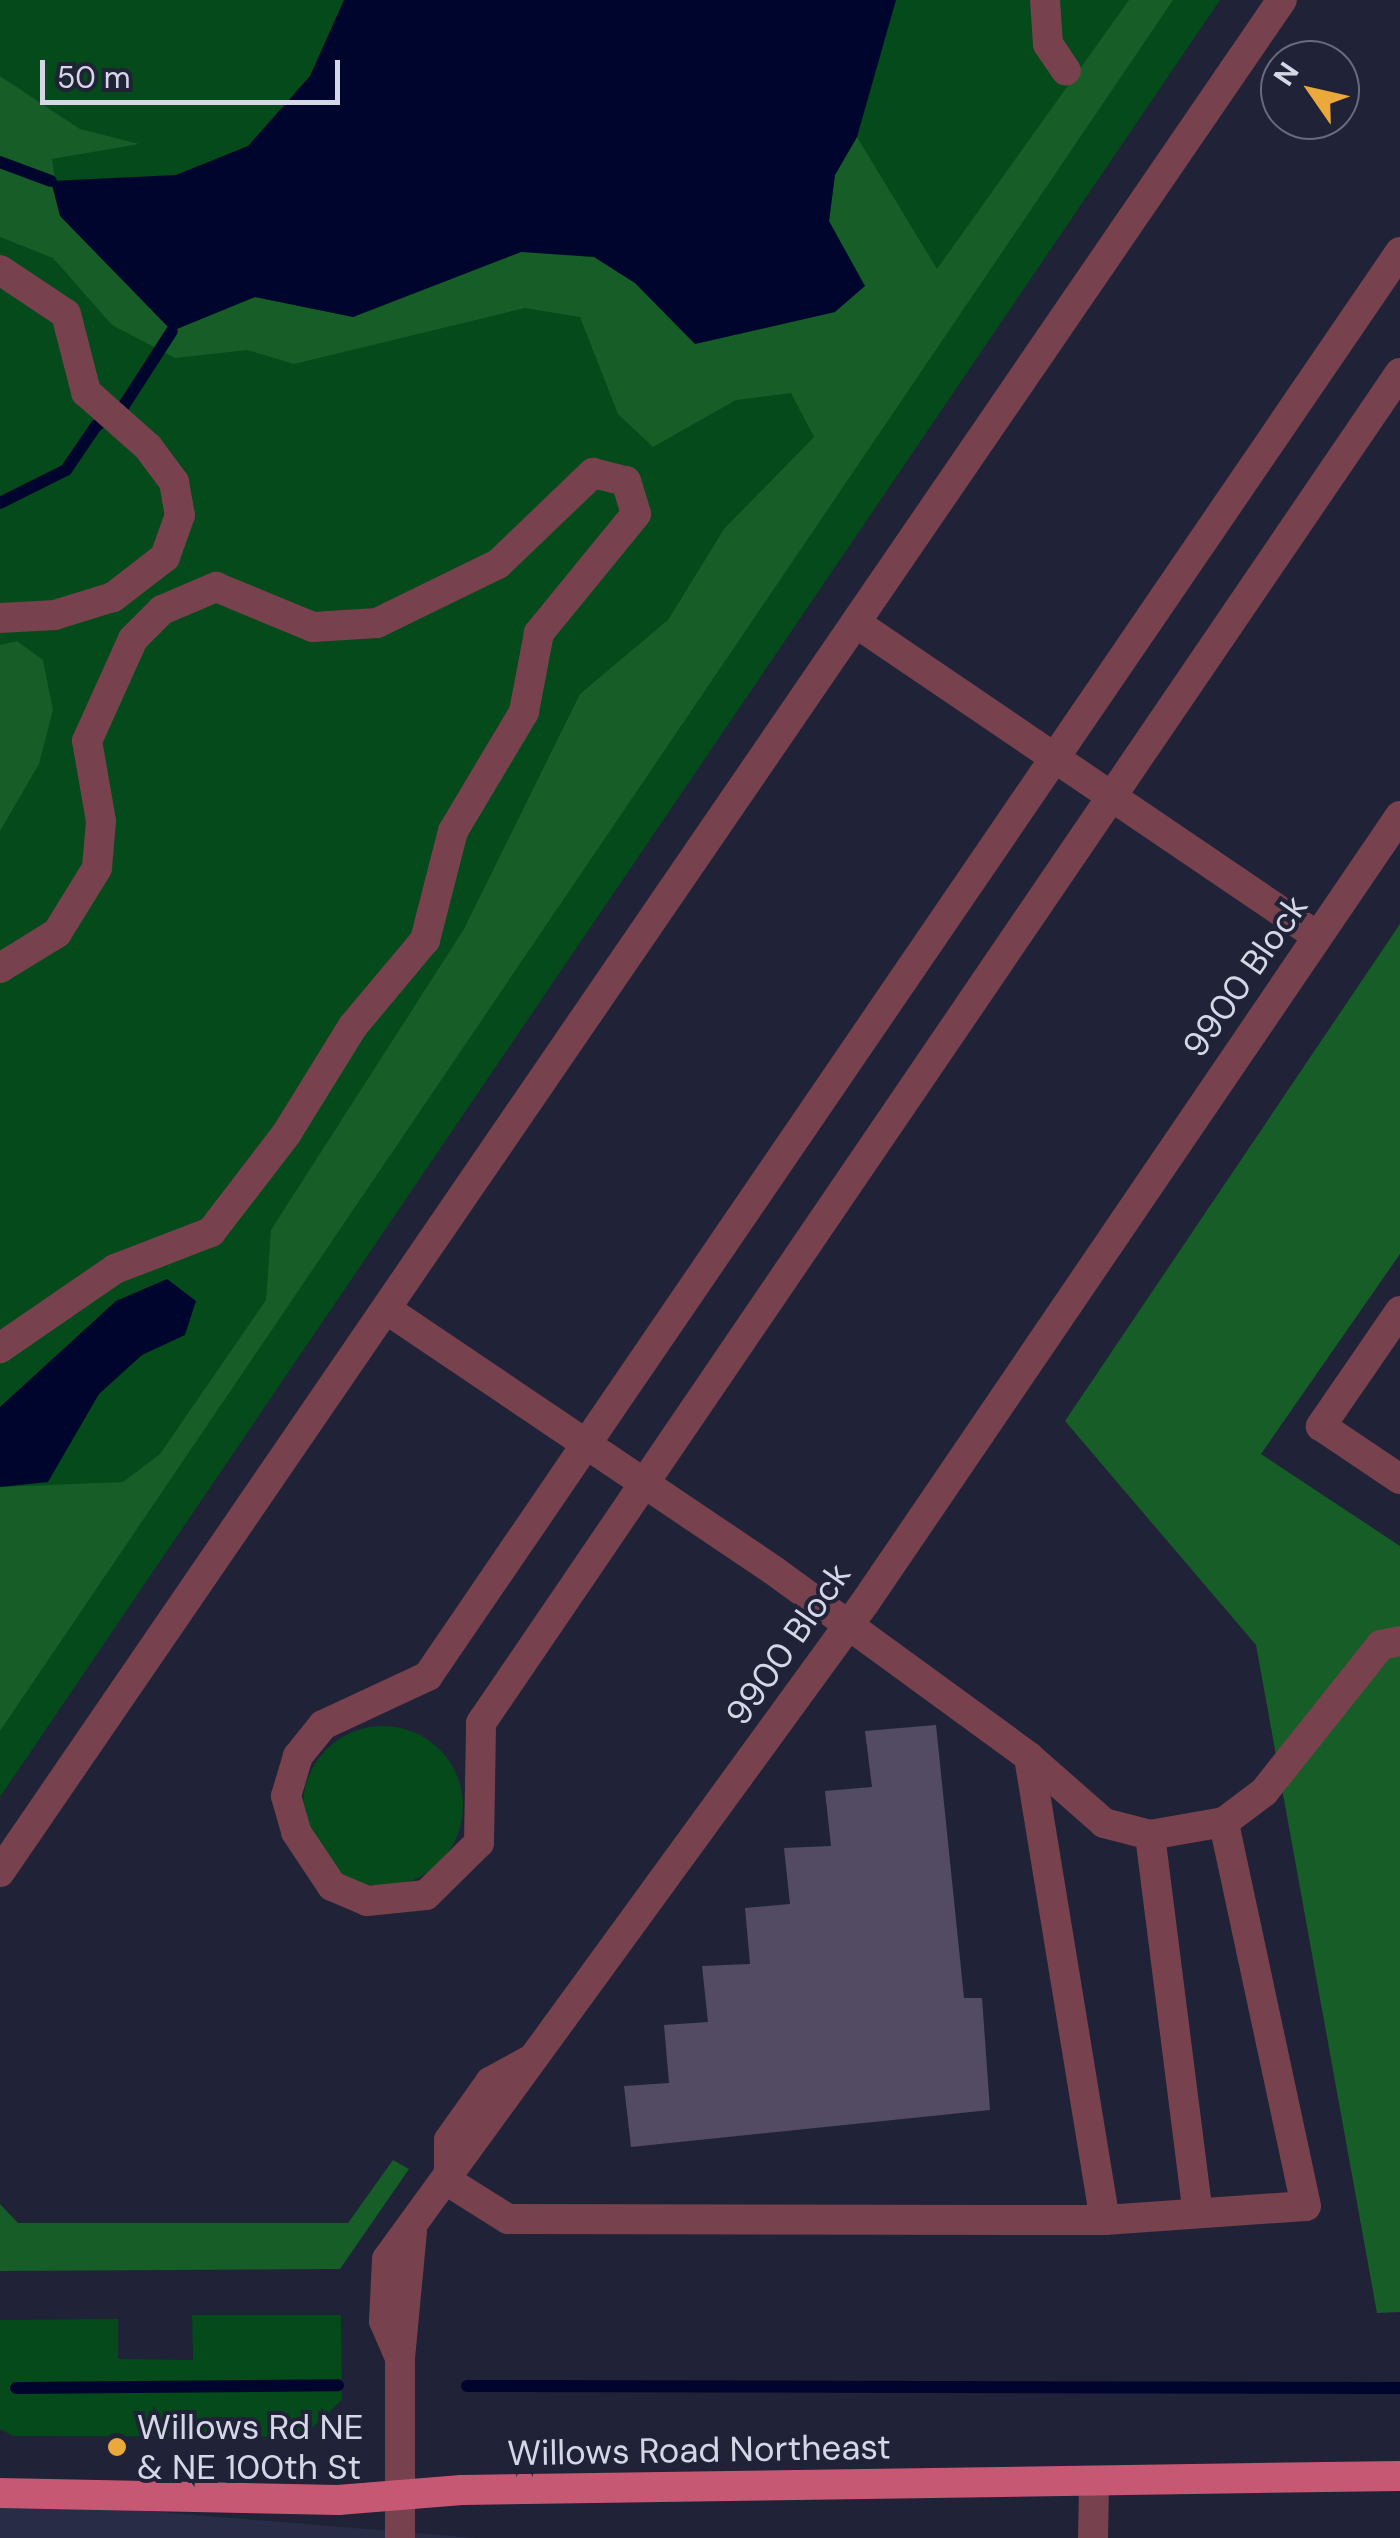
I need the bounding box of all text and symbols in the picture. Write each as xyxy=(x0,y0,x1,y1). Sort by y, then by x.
scale bar xyxy=(45,40,345,102)
north arrow xyxy=(1260,40,1360,140)
text: N xyxy=(1265,55,1307,93)
text: 50 m xyxy=(57,58,131,97)
street label: 9900 Block xyxy=(1174,887,1316,1065)
street label: 9900 Block xyxy=(717,1555,859,1733)
place label: Willows Rd NE & NE 100th St xyxy=(137,2406,364,2488)
street label: Willows Road Northeast xyxy=(507,2426,891,2474)
marker: Willows Rd NE & NE 100th St xyxy=(106,2436,128,2458)

